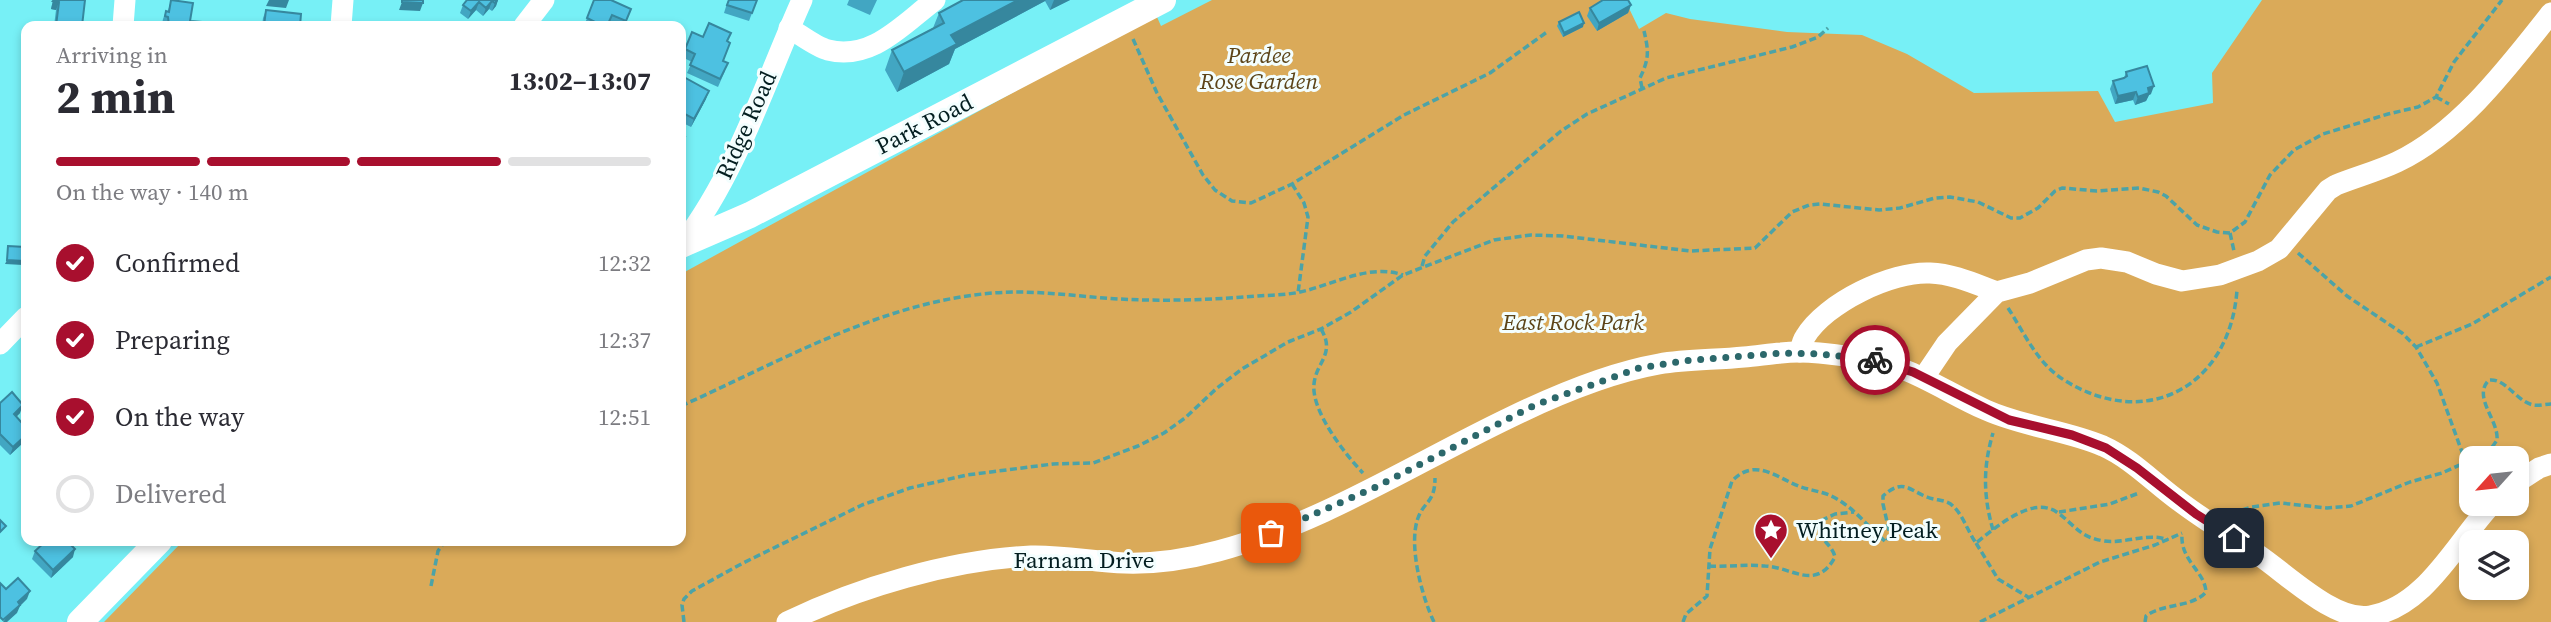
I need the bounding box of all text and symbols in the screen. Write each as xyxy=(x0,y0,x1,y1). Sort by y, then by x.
text: Arriving in xyxy=(56,39,168,71)
park label: Pardee Rose Garden xyxy=(1199,39,1318,97)
text: 13:02–13:07 xyxy=(509,63,651,99)
text: 2 min xyxy=(56,65,175,128)
street label: Ridge Road xyxy=(708,66,784,184)
street label: Park Road xyxy=(870,86,978,162)
text: On the way · 140 m xyxy=(56,176,249,208)
icon: check xyxy=(56,244,94,282)
text: Confirmed xyxy=(115,245,240,281)
text: 12:32 xyxy=(598,247,651,279)
park label: East Rock Park xyxy=(1501,306,1644,338)
icon: check xyxy=(56,321,94,359)
text: Preparing xyxy=(115,322,230,358)
text: 12:37 xyxy=(598,324,651,356)
courier xyxy=(1840,325,1910,395)
icon: bike xyxy=(1856,341,1894,379)
icon: check xyxy=(56,398,94,436)
text: On the way xyxy=(115,399,244,435)
text: 12:51 xyxy=(598,401,651,433)
north arrow xyxy=(2459,446,2529,516)
map controls xyxy=(2459,446,2529,600)
text: Delivered xyxy=(115,476,226,512)
pin xyxy=(1241,503,1301,563)
pin xyxy=(2204,508,2264,568)
place icon: Whitney Peak xyxy=(1752,511,1790,560)
icon: bag xyxy=(1252,514,1290,552)
place label: Whitney Peak xyxy=(1796,514,1938,546)
icon: home xyxy=(2215,519,2253,557)
button: layers xyxy=(2459,530,2529,600)
street label: Farnam Drive xyxy=(1014,544,1154,576)

